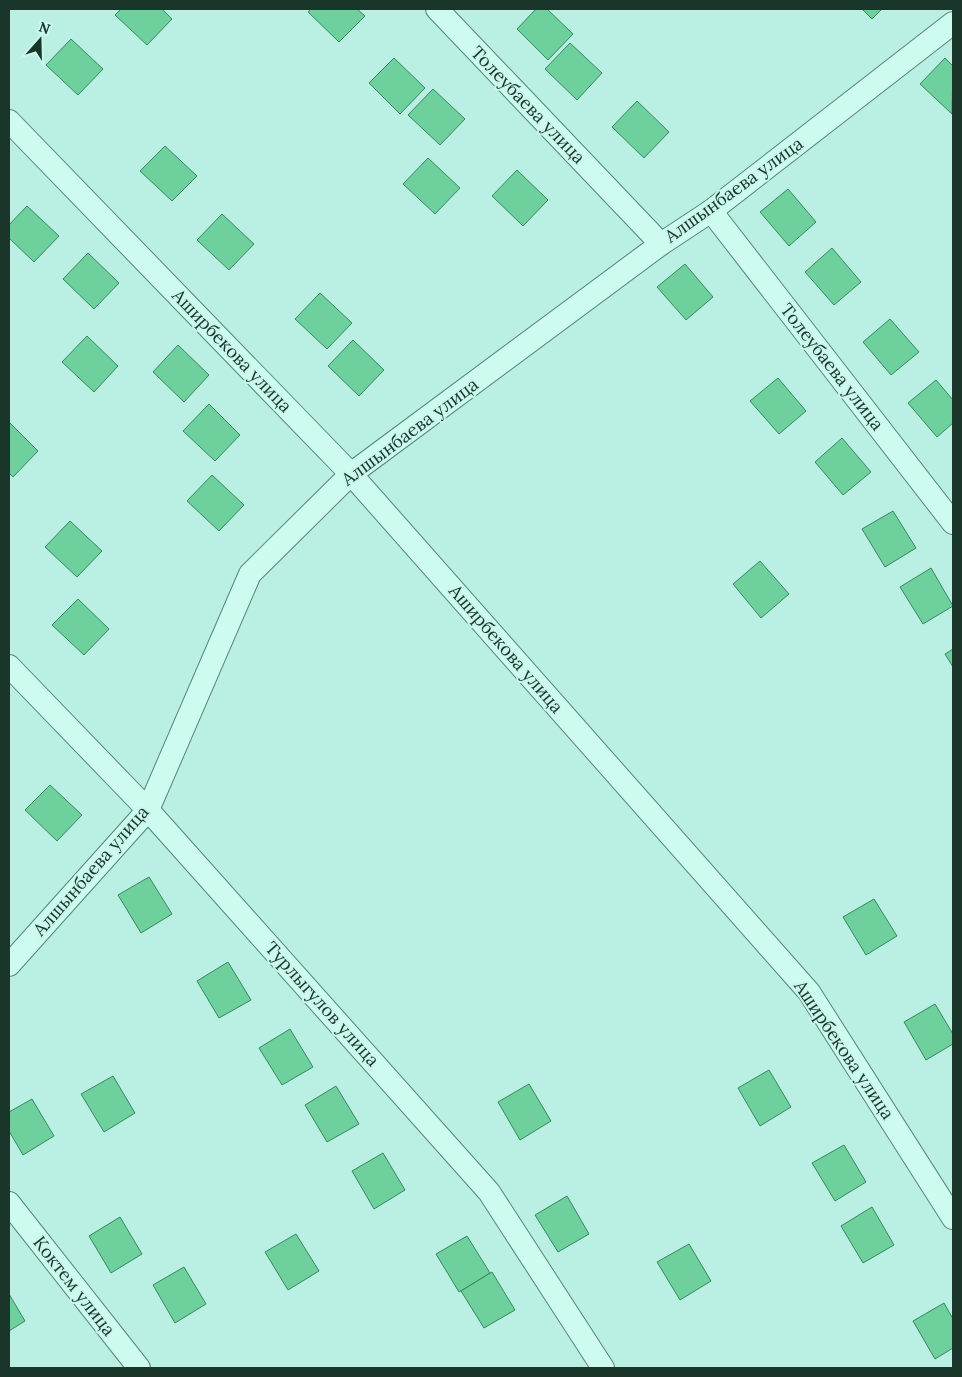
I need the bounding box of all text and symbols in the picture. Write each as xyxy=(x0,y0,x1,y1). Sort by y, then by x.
north arrow xyxy=(15,15,65,65)
text: N xyxy=(36,17,53,38)
street label: Толеубаева улица xyxy=(466,41,590,168)
street label: Алшынбаева улица xyxy=(659,132,807,248)
street label: Аширбекова улица xyxy=(167,283,297,417)
street label: Толеубаева улица xyxy=(776,299,889,435)
street label: Алшынбаева улица xyxy=(336,373,483,491)
street label: Аширбекова улица xyxy=(444,579,569,718)
street label: Алшынбаева улица xyxy=(27,801,154,941)
street label: Турлыгулов улица xyxy=(260,936,385,1071)
street label: Аширбекова улица xyxy=(789,975,900,1124)
street label: Коктем улица xyxy=(28,1231,121,1340)

